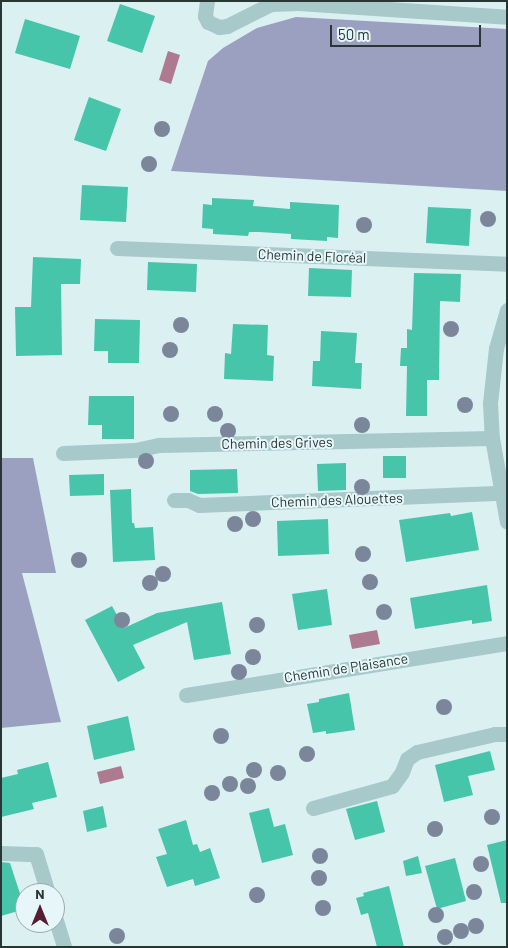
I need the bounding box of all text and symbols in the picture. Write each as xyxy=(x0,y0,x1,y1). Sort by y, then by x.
scale bar xyxy=(333,15,484,47)
text: 50 m xyxy=(338,25,370,43)
street label: Chemin de Floréal xyxy=(258,246,366,266)
street label: Chemin des Grives xyxy=(221,434,333,452)
street label: Chemin des Alouettes xyxy=(271,489,403,511)
street label: Chemin de Plaisance xyxy=(283,650,409,686)
north arrow xyxy=(15,883,65,933)
text: N xyxy=(35,885,45,902)

